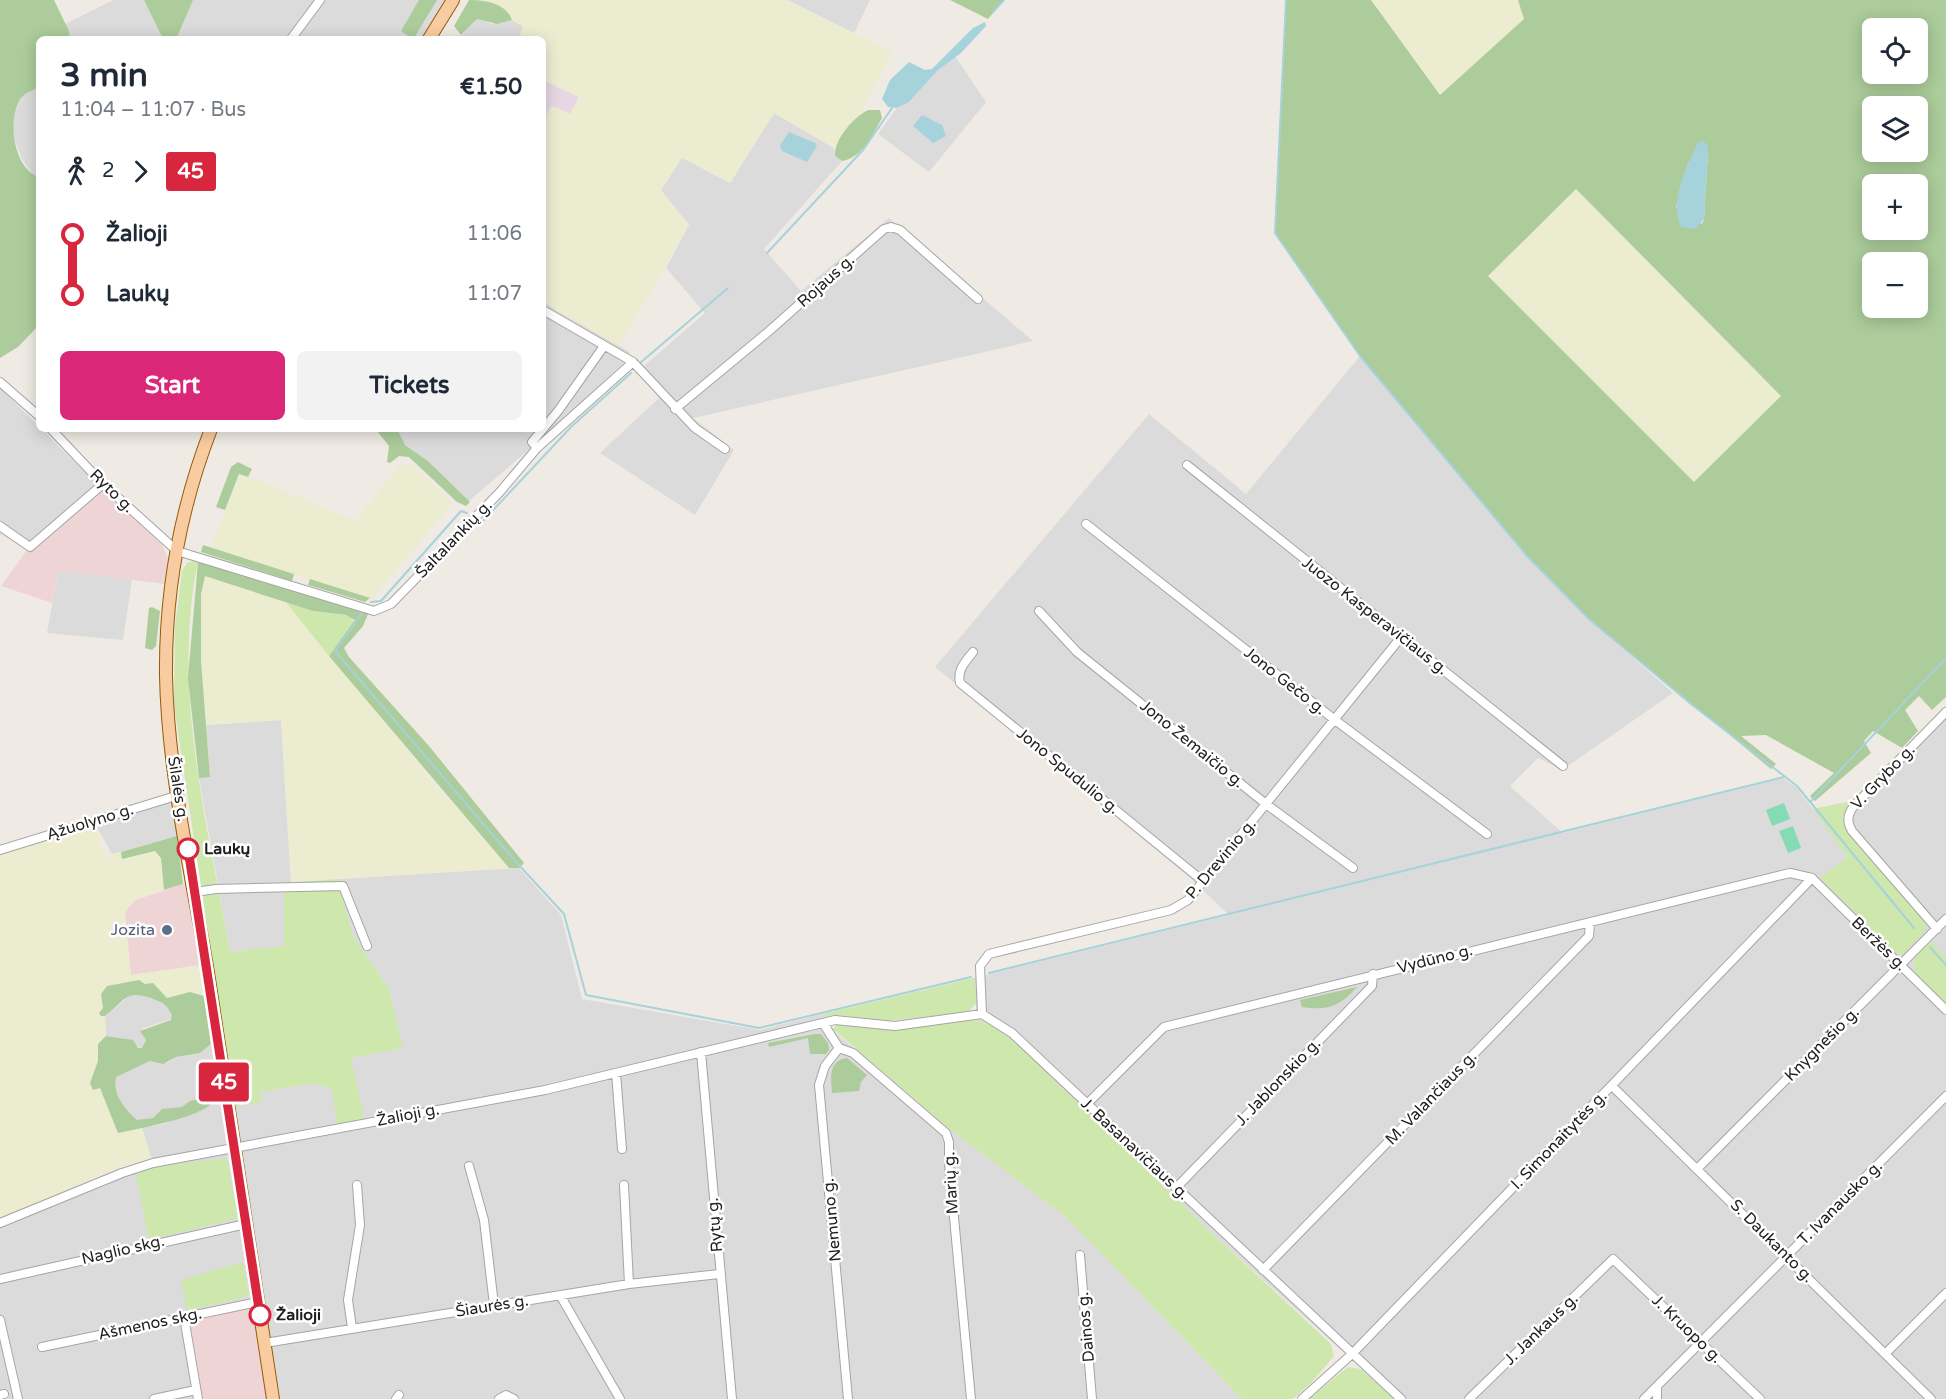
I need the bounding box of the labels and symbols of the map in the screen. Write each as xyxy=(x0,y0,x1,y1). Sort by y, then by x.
street label: Rojaus g. xyxy=(793,250,859,312)
street label: Ryto g. xyxy=(85,465,139,517)
street label: Šaltalankių g. xyxy=(412,496,496,582)
street label: Juozo Kasperavičiaus g. xyxy=(1298,553,1452,679)
street label: Jono Gečo g. xyxy=(1240,643,1330,719)
street label: Jono Žemaičio g. xyxy=(1136,696,1248,792)
street label: Jono Spudulio g. xyxy=(1013,723,1123,819)
street label: V. Grybo g. xyxy=(1847,740,1919,814)
street label: Šilalės g. xyxy=(163,755,193,823)
street label: Ąžuolyno g. xyxy=(44,799,136,845)
street label: P. Drevinio g. xyxy=(1182,815,1260,903)
marker: Laukų xyxy=(177,838,199,860)
place label: Laukų xyxy=(204,839,250,859)
street label: Beržės g. xyxy=(1847,913,1911,975)
place label: Jozita xyxy=(111,920,155,940)
marker: Jozita xyxy=(160,923,174,937)
street label: Vydūno g. xyxy=(1395,940,1475,978)
street label: Knygnešio g. xyxy=(1780,1002,1864,1086)
street label: J. Jablonskio g. xyxy=(1231,1034,1325,1130)
street label: M. Valančiaus g. xyxy=(1381,1047,1481,1149)
line badge: 45 xyxy=(197,1062,251,1102)
street label: I. Simonaitytės g. xyxy=(1507,1086,1611,1194)
street label: J. Basanavičiaus g. xyxy=(1077,1094,1193,1204)
street label: Žalioji g. xyxy=(375,1099,441,1131)
street label: Marių g. xyxy=(939,1151,963,1215)
street label: T. Ivanausko g. xyxy=(1793,1156,1887,1250)
street label: Nemuno g. xyxy=(818,1177,846,1263)
street label: S. Daukanto g. xyxy=(1726,1195,1818,1287)
street label: Rytų g. xyxy=(703,1197,727,1253)
street label: Naglio skg. xyxy=(80,1231,166,1269)
street label: J. Jankaus g. xyxy=(1500,1289,1582,1369)
street label: Šiaurės g. xyxy=(454,1290,530,1322)
street label: J. Kruopo g. xyxy=(1648,1290,1726,1368)
street label: Dainos g. xyxy=(1073,1291,1099,1363)
street label: Ašmenos skg. xyxy=(96,1303,204,1345)
marker: Žalioji xyxy=(249,1304,271,1326)
place label: Žalioji xyxy=(276,1305,321,1325)

